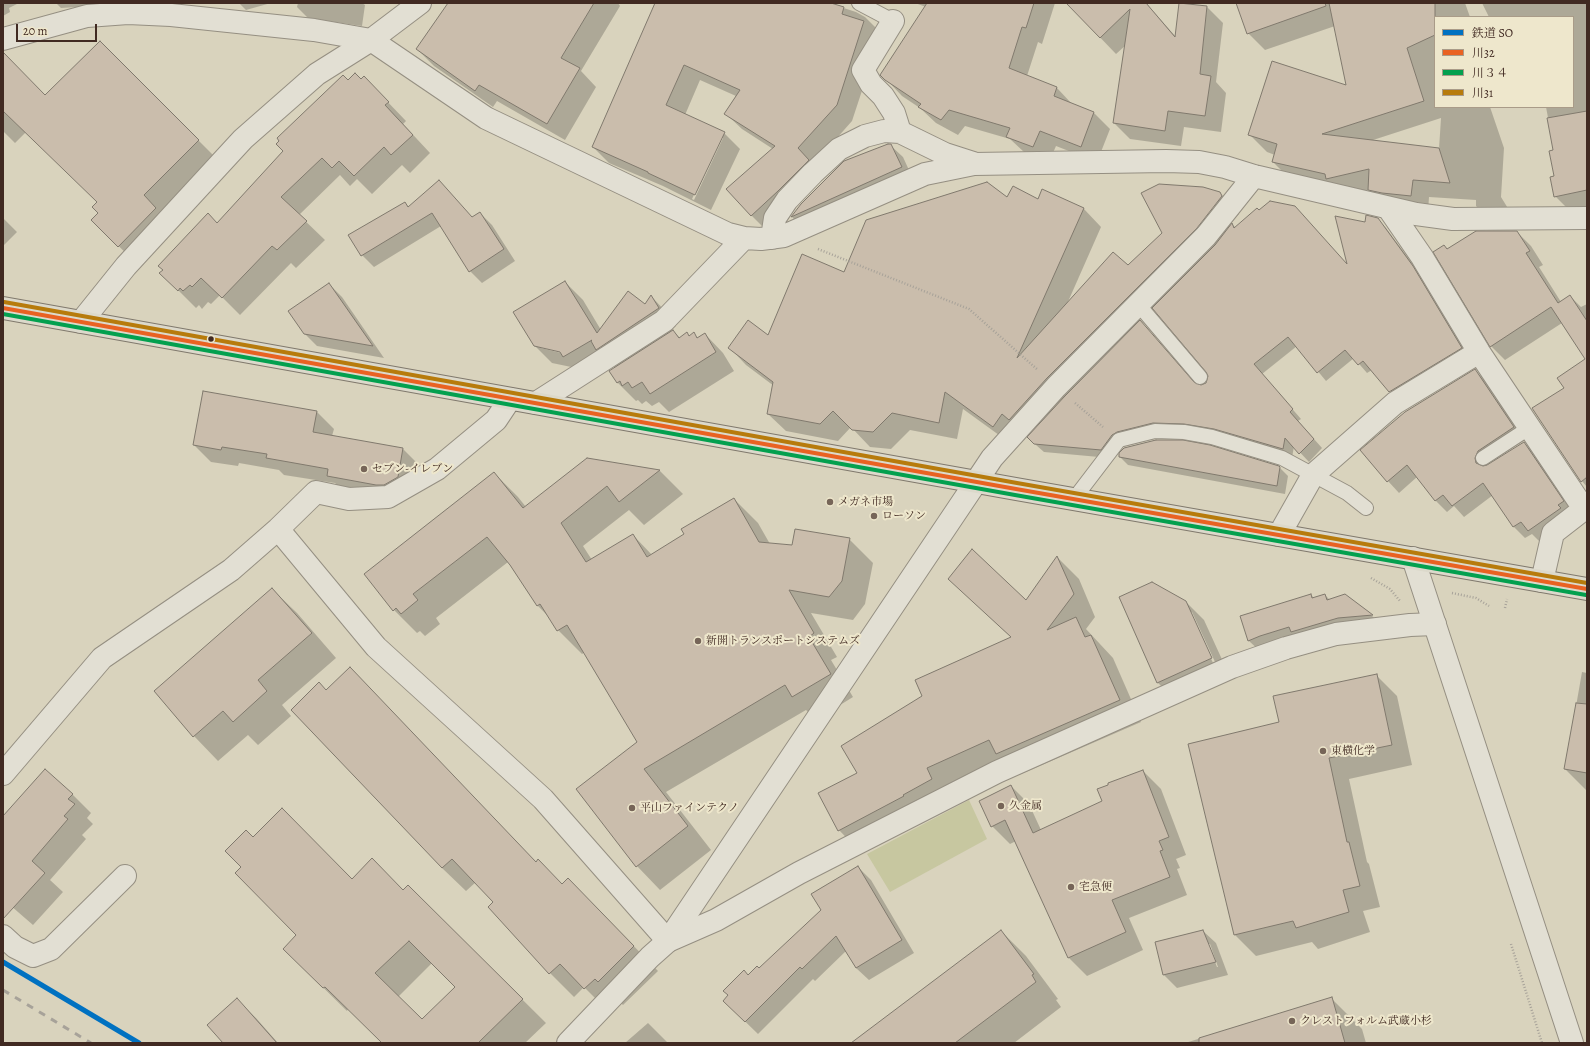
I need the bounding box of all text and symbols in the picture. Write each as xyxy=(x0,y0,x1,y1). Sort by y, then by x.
scale bar xyxy=(18,16,99,42)
legend xyxy=(1434,16,1574,108)
text: 20 m xyxy=(23,23,47,39)
text: 鉄道 SO xyxy=(1472,25,1513,41)
text: 川32 xyxy=(1472,45,1495,61)
text: 川３４ xyxy=(1472,65,1508,81)
text: 川31 xyxy=(1472,85,1493,101)
unlabelled marker xyxy=(206,334,216,344)
place label: セブン-イレブン xyxy=(372,462,453,476)
marker: セブン-イレブン xyxy=(359,464,369,474)
place label: メガネ市場 xyxy=(838,495,893,509)
marker: メガネ市場 xyxy=(825,497,835,507)
place label: ローソン xyxy=(882,509,926,523)
marker: ローソン xyxy=(869,511,879,521)
place label: 新開トランスポートシステムズ xyxy=(706,634,860,648)
marker: 新開トランスポートシステムズ xyxy=(693,636,703,646)
place label: 東横化学 xyxy=(1331,744,1375,758)
marker: 東横化学 xyxy=(1318,746,1328,756)
place label: 久金属 xyxy=(1009,799,1042,813)
place label: 平山ファインテクノ xyxy=(640,801,739,815)
marker: 久金属 xyxy=(996,801,1006,811)
marker: 平山ファインテクノ xyxy=(627,803,637,813)
place label: 宅急便 xyxy=(1079,880,1112,894)
marker: 宅急便 xyxy=(1066,882,1076,892)
place label: クレストフォルム武蔵小杉 xyxy=(1300,1014,1432,1028)
marker: クレストフォルム武蔵小杉 xyxy=(1287,1016,1297,1026)

